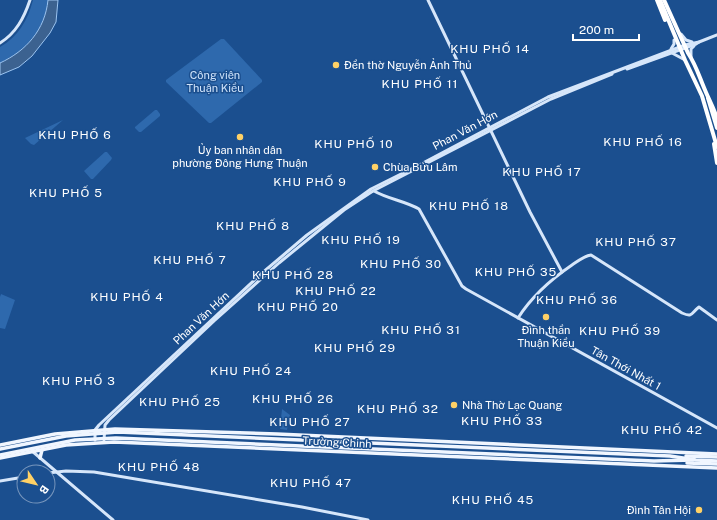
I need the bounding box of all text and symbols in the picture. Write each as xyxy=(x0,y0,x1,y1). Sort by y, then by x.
scale bar xyxy=(573,16,639,42)
text: 200 m xyxy=(579,23,614,37)
district label: KHU PHỐ 14 xyxy=(450,41,530,56)
place label: Đền thờ Nguyễn Ảnh Thủ xyxy=(344,57,472,71)
marker: Đền thờ Nguyễn Ảnh Thủ xyxy=(331,60,341,70)
park label: Công viên Thuận Kiều xyxy=(186,69,244,94)
district label: KHU PHỐ 11 xyxy=(382,76,458,91)
street label: Phan Văn Hớn xyxy=(431,108,499,152)
district label: KHU PHỐ 6 xyxy=(38,127,112,142)
marker: Ủy ban nhân dân phường Đông Hưng Thuận xyxy=(235,132,245,142)
district label: KHU PHỐ 16 xyxy=(603,134,683,149)
district label: KHU PHỐ 10 xyxy=(314,136,394,151)
place label: Ủy ban nhân dân phường Đông Hưng Thuận xyxy=(172,142,308,169)
place label: Chùa Bửu Lâm xyxy=(383,161,457,173)
marker: Chùa Bửu Lâm xyxy=(370,162,380,172)
district label: KHU PHỐ 17 xyxy=(502,164,582,179)
district label: KHU PHỐ 9 xyxy=(273,174,347,189)
district label: KHU PHỐ 5 xyxy=(29,185,103,200)
district label: KHU PHỐ 18 xyxy=(429,198,509,213)
district label: KHU PHỐ 8 xyxy=(216,218,290,233)
district label: KHU PHỐ 19 xyxy=(321,232,401,247)
district label: KHU PHỐ 37 xyxy=(595,234,677,249)
district label: KHU PHỐ 7 xyxy=(153,252,227,267)
district label: KHU PHỐ 30 xyxy=(360,256,442,271)
district label: KHU PHỐ 35 xyxy=(475,264,557,279)
district label: KHU PHỐ 28 xyxy=(252,267,334,282)
district label: KHU PHỐ 22 xyxy=(295,283,377,298)
district label: KHU PHỐ 4 xyxy=(90,289,164,304)
street label: Phan Văn Hớn xyxy=(171,289,231,347)
district label: KHU PHỐ 36 xyxy=(536,292,618,307)
district label: KHU PHỐ 20 xyxy=(257,299,339,314)
marker: Đình thần Thuận Kiều xyxy=(541,312,551,322)
district label: KHU PHỐ 31 xyxy=(381,322,461,337)
district label: KHU PHỐ 39 xyxy=(579,323,661,338)
place label: Đình thần Thuận Kiều xyxy=(517,324,575,349)
district label: KHU PHỐ 29 xyxy=(314,340,396,355)
street label: Tân Thới Nhất 1 xyxy=(589,344,663,392)
district label: KHU PHỐ 24 xyxy=(210,363,292,378)
district label: KHU PHỐ 3 xyxy=(42,373,116,388)
district label: KHU PHỐ 26 xyxy=(252,391,334,406)
district label: KHU PHỐ 25 xyxy=(139,394,221,409)
place label: Nhà Thờ Lạc Quang xyxy=(462,399,562,411)
marker: Nhà Thờ Lạc Quang xyxy=(449,400,459,410)
district label: KHU PHỐ 32 xyxy=(357,401,439,416)
district label: KHU PHỐ 33 xyxy=(461,413,543,428)
district label: KHU PHỐ 27 xyxy=(269,414,351,429)
district label: KHU PHỐ 42 xyxy=(621,422,703,437)
street label: Trường Chinh xyxy=(302,434,372,450)
district label: KHU PHỐ 48 xyxy=(118,459,200,474)
north arrow xyxy=(16,464,56,504)
district label: KHU PHỐ 47 xyxy=(270,475,352,490)
text: B xyxy=(37,483,51,497)
district label: KHU PHỐ 45 xyxy=(452,492,534,507)
place label: Đình Tân Hội xyxy=(627,504,691,516)
marker: Đình Tân Hội xyxy=(694,505,704,515)

